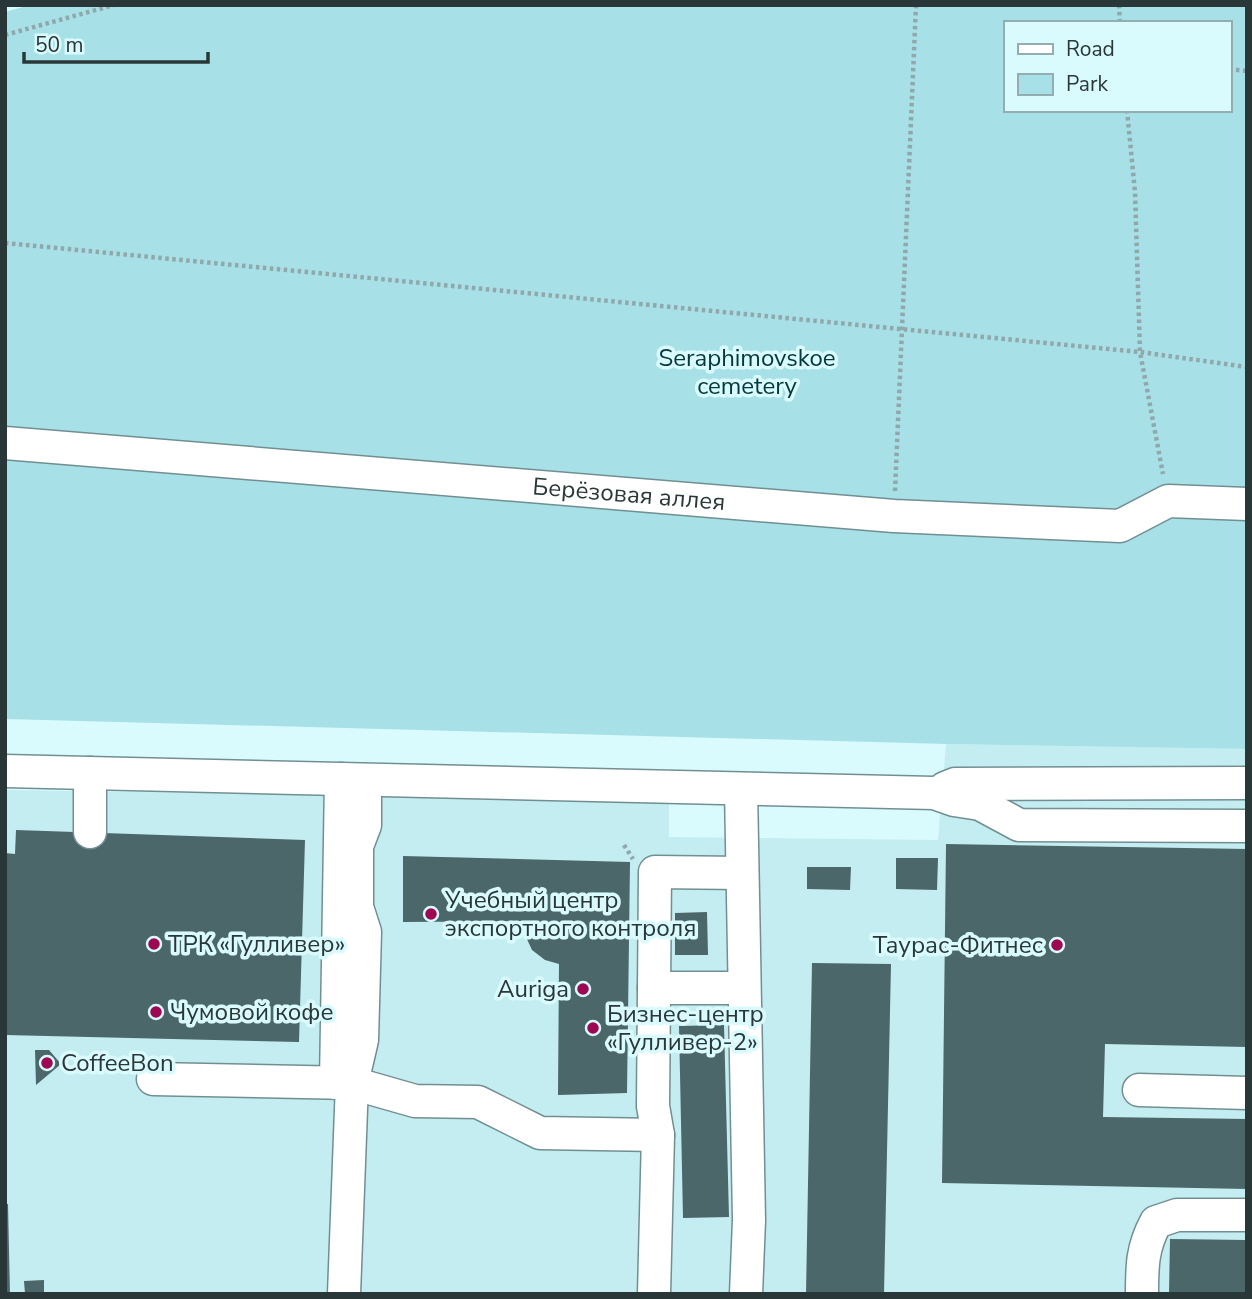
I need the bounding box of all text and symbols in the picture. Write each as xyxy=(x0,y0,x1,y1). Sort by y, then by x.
scale bar xyxy=(24,21,208,65)
legend xyxy=(1004,21,1231,112)
text: 50 m xyxy=(35,31,84,59)
text: Road xyxy=(1066,35,1115,63)
text: Park xyxy=(1066,70,1108,98)
park label: Seraphimovskoe cemetery xyxy=(658,342,836,402)
street label: Берёзовая аллея xyxy=(531,470,727,518)
place label: Учебный центр экспортного контроля xyxy=(444,884,696,944)
marker: Учебный центр экспортного контроля xyxy=(423,906,439,922)
place label: ТРК «Гулливер» xyxy=(168,928,345,960)
place label: Таурас-Фитнес xyxy=(873,929,1043,961)
marker: ТРК «Гулливер» xyxy=(146,936,162,952)
marker: Таурас-Фитнес xyxy=(1049,937,1065,953)
place label: Auriga xyxy=(497,973,569,1005)
marker: Auriga xyxy=(575,981,591,997)
place label: Чумовой кофе xyxy=(170,996,333,1028)
place label: Бизнес-центр «Гулливер-2» xyxy=(607,998,764,1058)
marker: Чумовой кофе xyxy=(148,1004,164,1020)
marker: Бизнес-центр «Гулливер-2» xyxy=(585,1020,601,1036)
place label: CoffeeBon xyxy=(61,1047,174,1079)
marker: CoffeeBon xyxy=(39,1055,55,1071)

